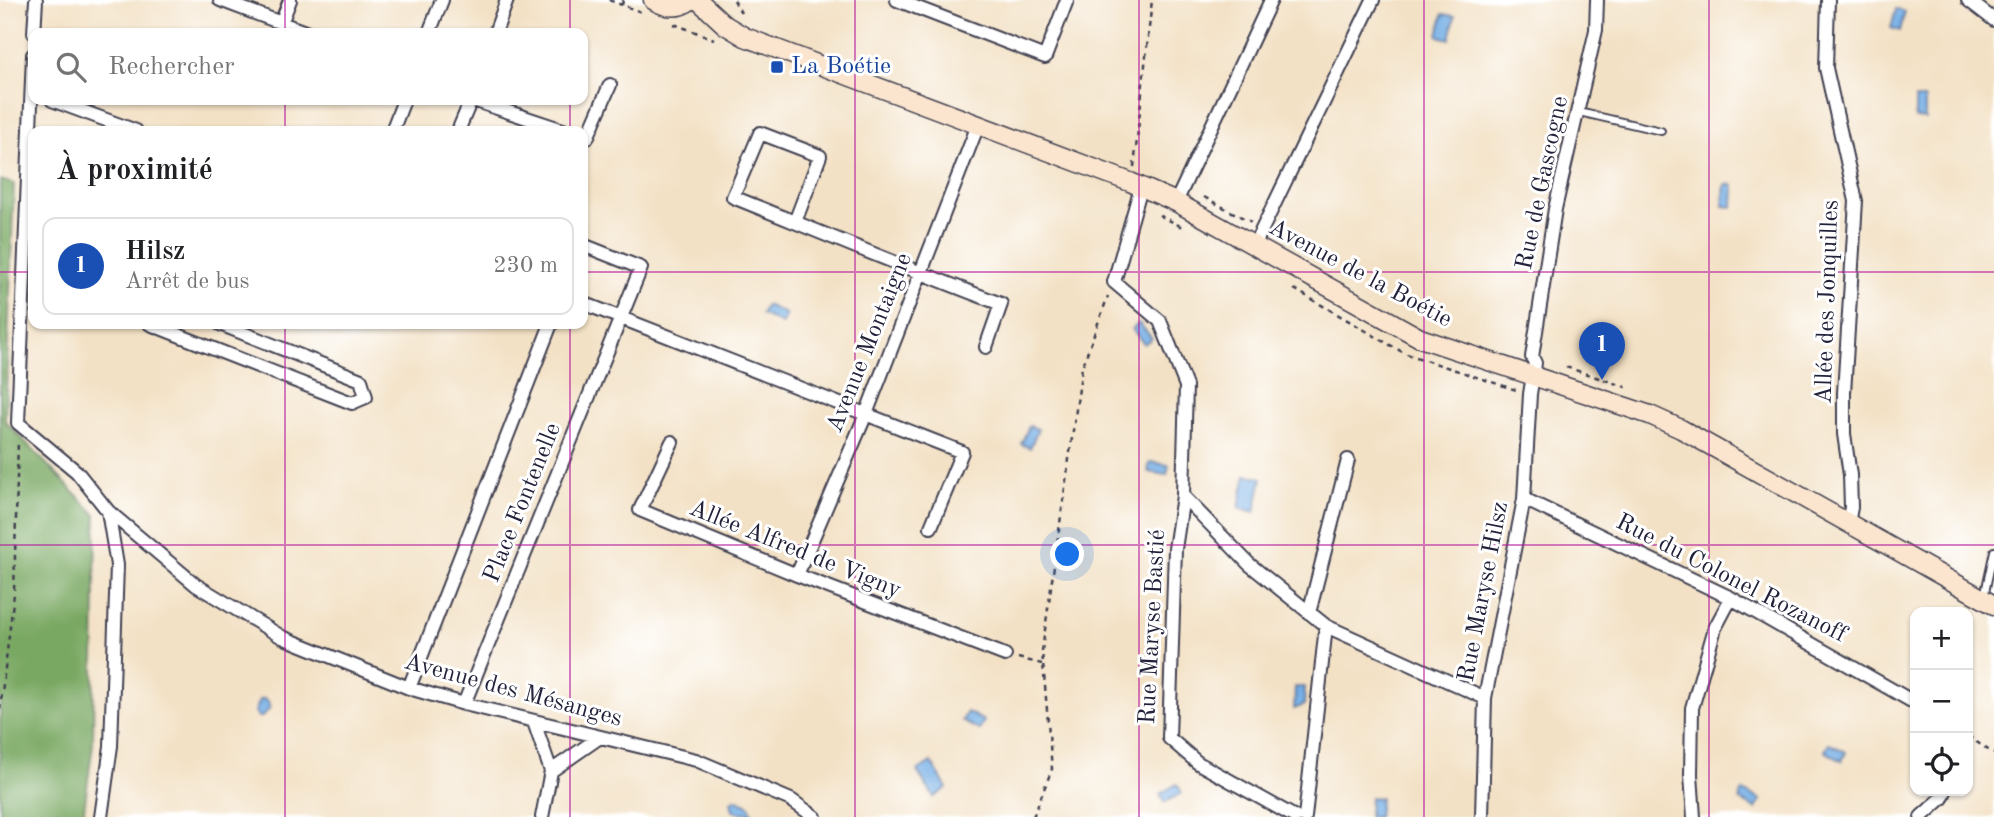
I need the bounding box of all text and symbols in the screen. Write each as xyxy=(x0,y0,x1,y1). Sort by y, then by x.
search box xyxy=(28,28,588,105)
icon: search xyxy=(52,48,90,86)
text: Rechercher xyxy=(108,54,235,80)
place label: La Boétie xyxy=(791,55,891,79)
marker: La Boétie xyxy=(769,59,785,75)
street label: Rue de Gascogne xyxy=(1513,94,1573,272)
text: À proximité xyxy=(56,156,213,186)
street label: Allée des Jonquilles xyxy=(1812,199,1844,405)
street label: Avenue de la Boétie xyxy=(1264,216,1456,332)
text: Hilsz xyxy=(125,239,185,265)
street label: Avenue Montaigne xyxy=(823,250,917,436)
text: 1 xyxy=(74,254,88,277)
text: 230 m xyxy=(493,254,558,277)
text: Arrêt de bus xyxy=(125,270,250,293)
pin: 1 xyxy=(1579,322,1625,380)
street label: Place Fontenelle xyxy=(480,420,566,586)
street label: Allée Alfred de Vigny xyxy=(686,497,904,604)
street label: Rue Maryse Hilsz xyxy=(1455,500,1513,684)
street label: Rue du Colonel Rozanoff xyxy=(1612,510,1851,648)
street label: Rue Maryse Bastié xyxy=(1136,529,1170,725)
your location xyxy=(1050,537,1084,571)
map controls xyxy=(1910,607,1973,796)
button: + xyxy=(1910,607,1973,670)
street label: Avenue des Mésanges xyxy=(401,650,625,732)
button: − xyxy=(1910,670,1973,733)
button: locate xyxy=(1910,733,1973,796)

